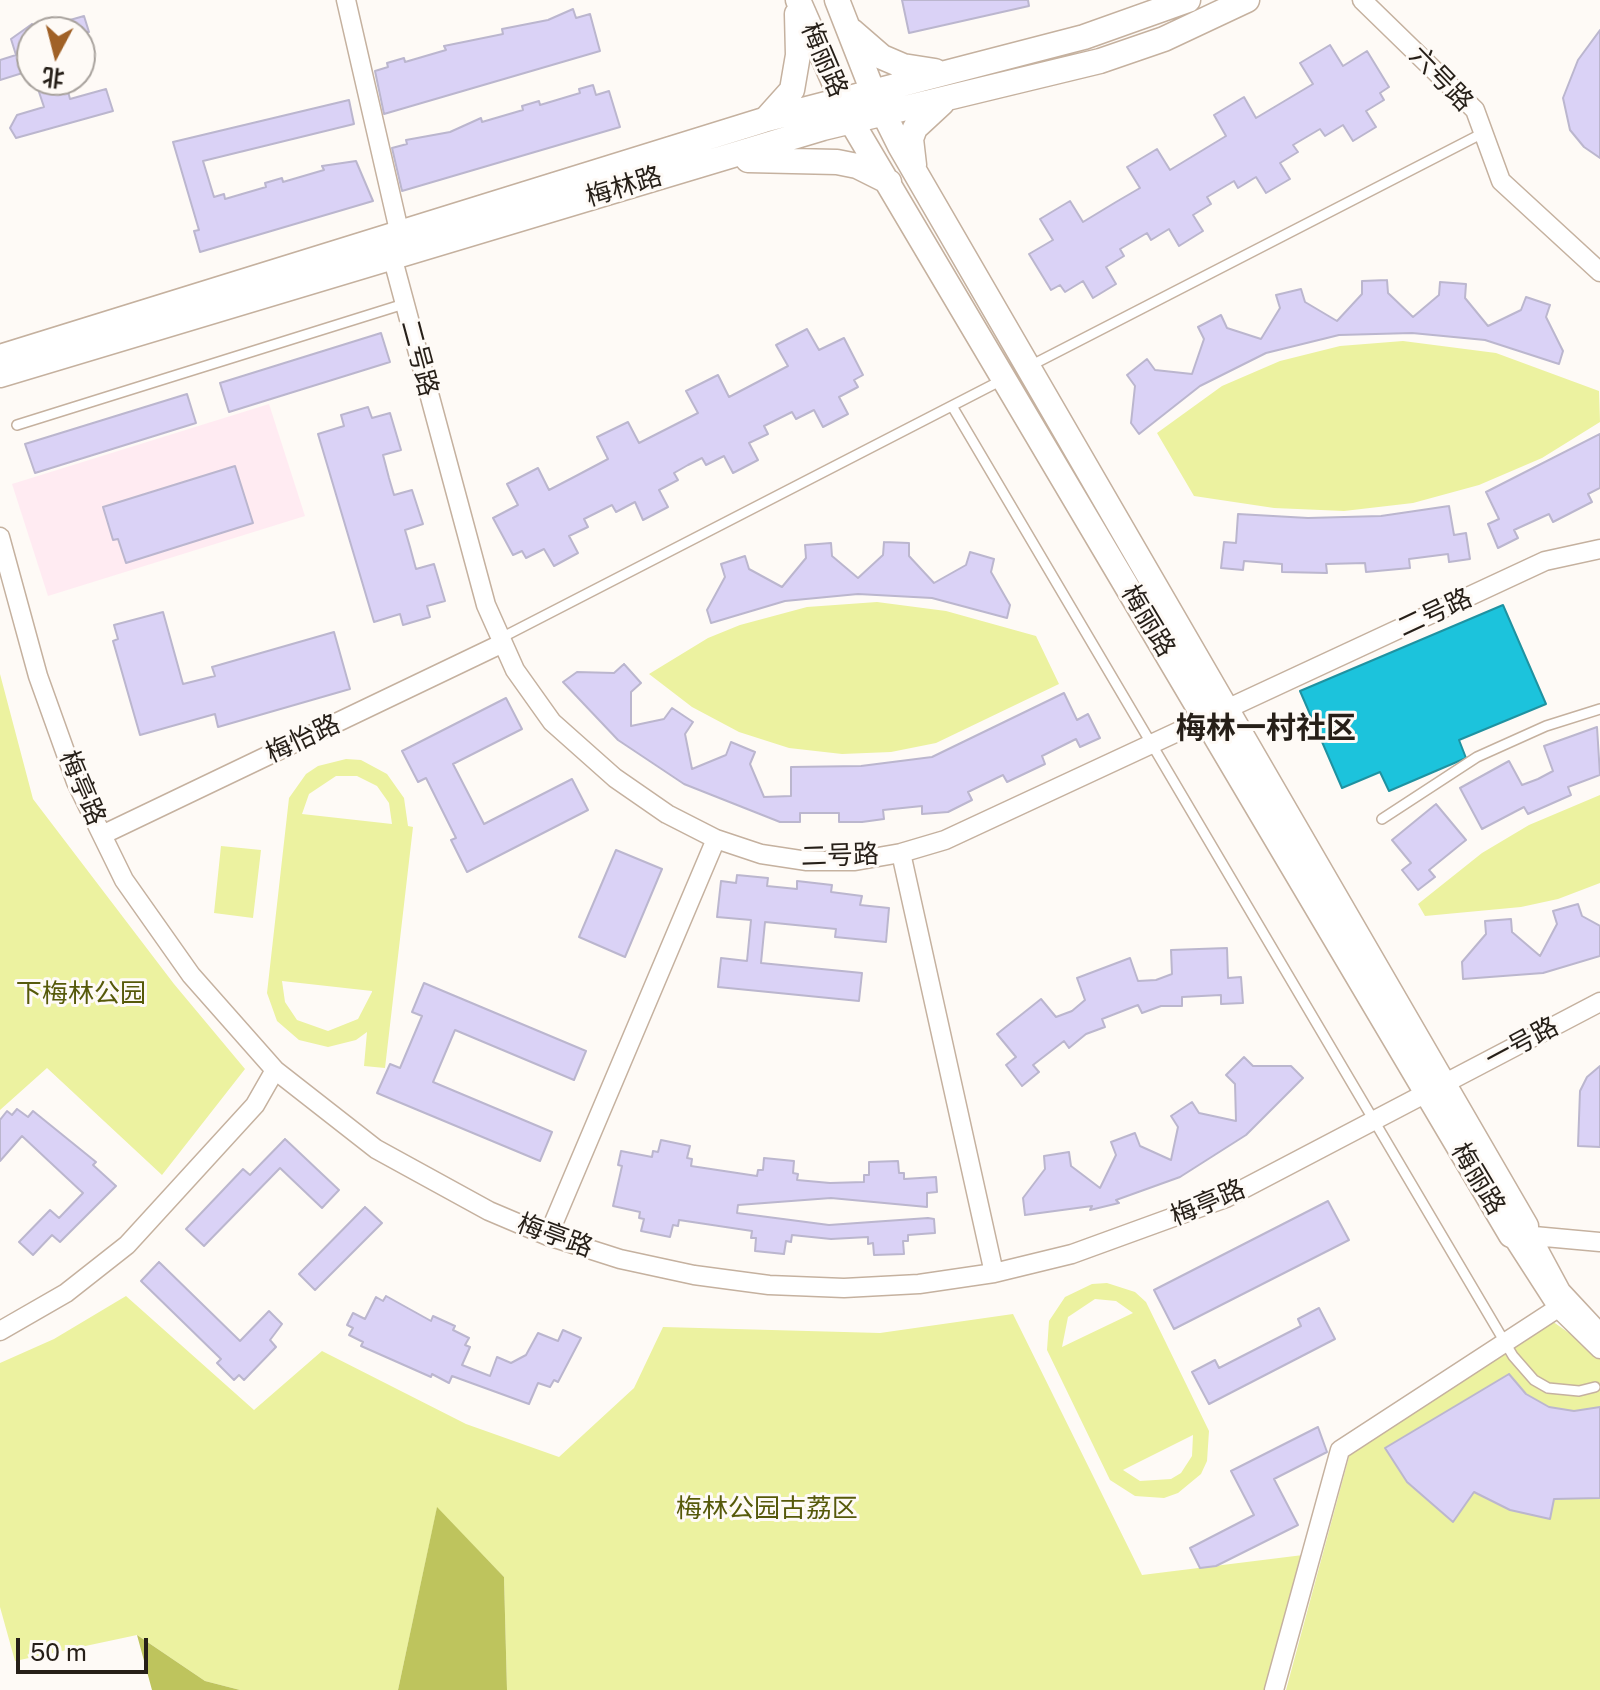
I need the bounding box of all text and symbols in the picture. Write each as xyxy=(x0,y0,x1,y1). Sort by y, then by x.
north arrow xyxy=(16,16,96,96)
street label: 梅丽路 xyxy=(794,18,854,102)
street label: 六号路 xyxy=(1403,40,1479,118)
text: 北 xyxy=(41,64,66,92)
street label: 梅林路 xyxy=(582,161,666,213)
street label: 二号路 xyxy=(394,316,444,400)
street label: 梅丽路 xyxy=(1115,580,1181,662)
street label: 二号路 xyxy=(1393,582,1477,644)
street label: 梅怡路 xyxy=(261,708,345,770)
district label: 梅林一村社区 xyxy=(1176,711,1356,747)
street label: 梅亭路 xyxy=(52,746,112,830)
street label: 二号路 xyxy=(800,839,880,873)
park label: 下梅林公园 xyxy=(16,978,146,1010)
street label: 一号路 xyxy=(1480,1011,1564,1075)
street label: 梅丽路 xyxy=(1445,1138,1511,1220)
street label: 梅亭路 xyxy=(1166,1173,1250,1233)
street label: 梅亭路 xyxy=(513,1208,597,1264)
park label: 梅林公园古荔区 xyxy=(676,1493,858,1525)
scale bar xyxy=(20,1622,152,1672)
text: 50 m xyxy=(30,1638,87,1666)

